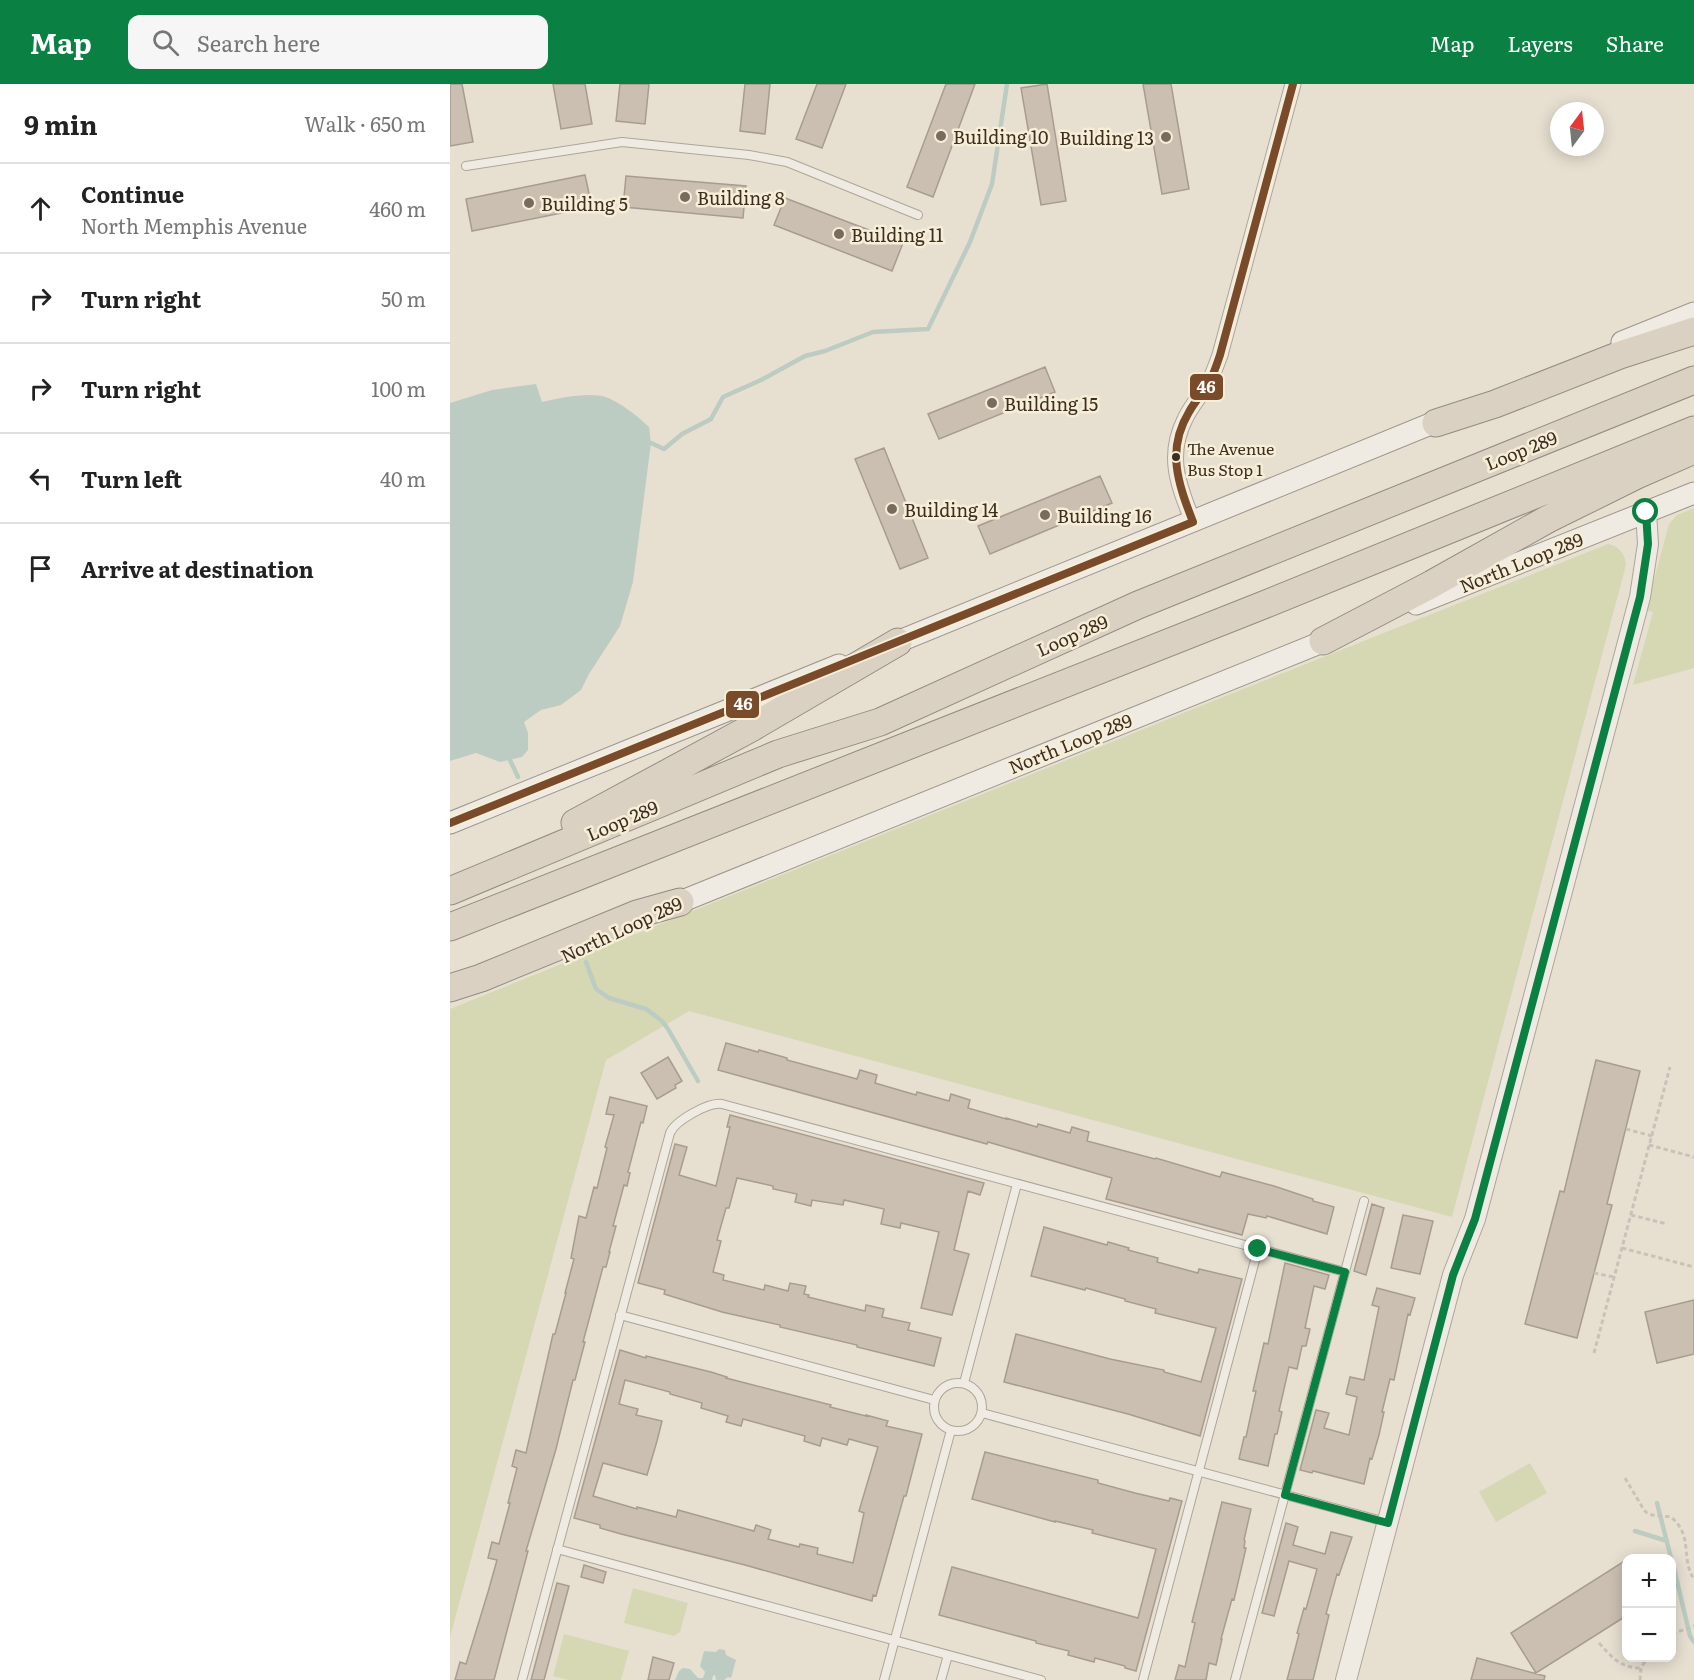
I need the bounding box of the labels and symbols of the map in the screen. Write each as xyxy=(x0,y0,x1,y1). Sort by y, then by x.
north arrow xyxy=(1550,102,1604,156)
place label: Building 10 xyxy=(953,123,1048,150)
place label: Building 13 xyxy=(1059,124,1154,151)
marker: Building 10 xyxy=(934,129,948,143)
marker: Building 13 xyxy=(1159,130,1173,144)
place label: Building 8 xyxy=(697,184,785,211)
place label: Building 5 xyxy=(541,190,628,217)
marker: Building 8 xyxy=(678,190,692,204)
marker: Building 5 xyxy=(522,196,536,210)
place label: Building 11 xyxy=(851,221,943,248)
marker: Building 11 xyxy=(832,227,846,241)
line badge: 46 xyxy=(1189,373,1224,401)
text: 46 xyxy=(1197,374,1216,398)
place label: Building 15 xyxy=(1004,390,1098,417)
marker: Building 15 xyxy=(985,396,999,410)
street label: Loop 289 xyxy=(1481,423,1561,477)
place label: The Avenue Bus Stop 1 xyxy=(1187,436,1274,481)
marker: The Avenue Bus Stop 1 xyxy=(1170,451,1182,463)
place label: Building 14 xyxy=(904,496,998,523)
route start xyxy=(1632,498,1658,524)
marker: Building 14 xyxy=(885,502,899,516)
place label: Building 16 xyxy=(1057,502,1152,529)
marker: Building 16 xyxy=(1038,508,1052,522)
street label: North Loop 289 xyxy=(1455,525,1587,599)
street label: Loop 289 xyxy=(1032,607,1112,663)
line badge: 46 xyxy=(725,690,760,719)
text: 46 xyxy=(734,691,753,715)
street label: North Loop 289 xyxy=(1004,706,1136,780)
street label: Loop 289 xyxy=(582,793,662,847)
street label: North Loop 289 xyxy=(556,889,686,969)
route end xyxy=(1244,1235,1270,1261)

